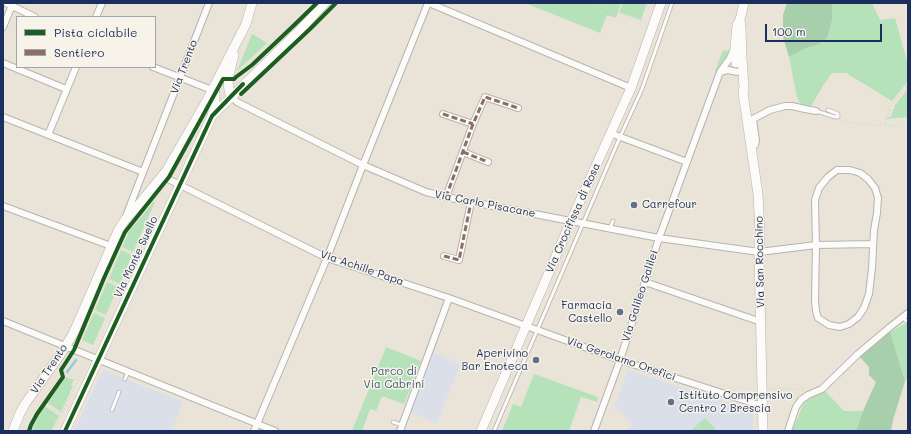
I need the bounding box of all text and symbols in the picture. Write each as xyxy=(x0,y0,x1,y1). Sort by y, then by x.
legend xyxy=(16,16,156,68)
scale bar xyxy=(767,16,884,42)
text: 100 m xyxy=(772,23,806,39)
text: Pista ciclabile xyxy=(54,24,137,40)
street label: Via Trento xyxy=(168,38,200,96)
text: Sentiero xyxy=(54,44,104,60)
street label: Via Crocifissa di Rosa xyxy=(543,161,603,275)
street label: Via Carlo Pisacane xyxy=(434,188,536,220)
place label: Carrefour xyxy=(642,198,697,212)
marker: Carrefour xyxy=(629,200,639,210)
street label: Via Monte Suello xyxy=(111,214,161,300)
street label: Via San Rocchino xyxy=(753,216,767,308)
street label: Via Achille Papa xyxy=(318,248,406,288)
street label: Via Galileo Galilei xyxy=(619,248,661,344)
place label: Farmacia Castello xyxy=(561,299,612,325)
marker: Farmacia Castello xyxy=(615,307,625,317)
street label: Via Gerolamo Orefici xyxy=(565,334,677,384)
street label: Via Trento xyxy=(28,342,70,396)
place label: Aperivino Bar Enoteca xyxy=(461,347,528,373)
marker: Aperivino Bar Enoteca xyxy=(531,355,541,365)
park label: Parco di Via Cabrini xyxy=(364,365,424,391)
place label: Istituto Comprensivo Centro 2 Brescia xyxy=(679,389,793,415)
marker: Istituto Comprensivo Centro 2 Brescia xyxy=(666,397,676,407)

